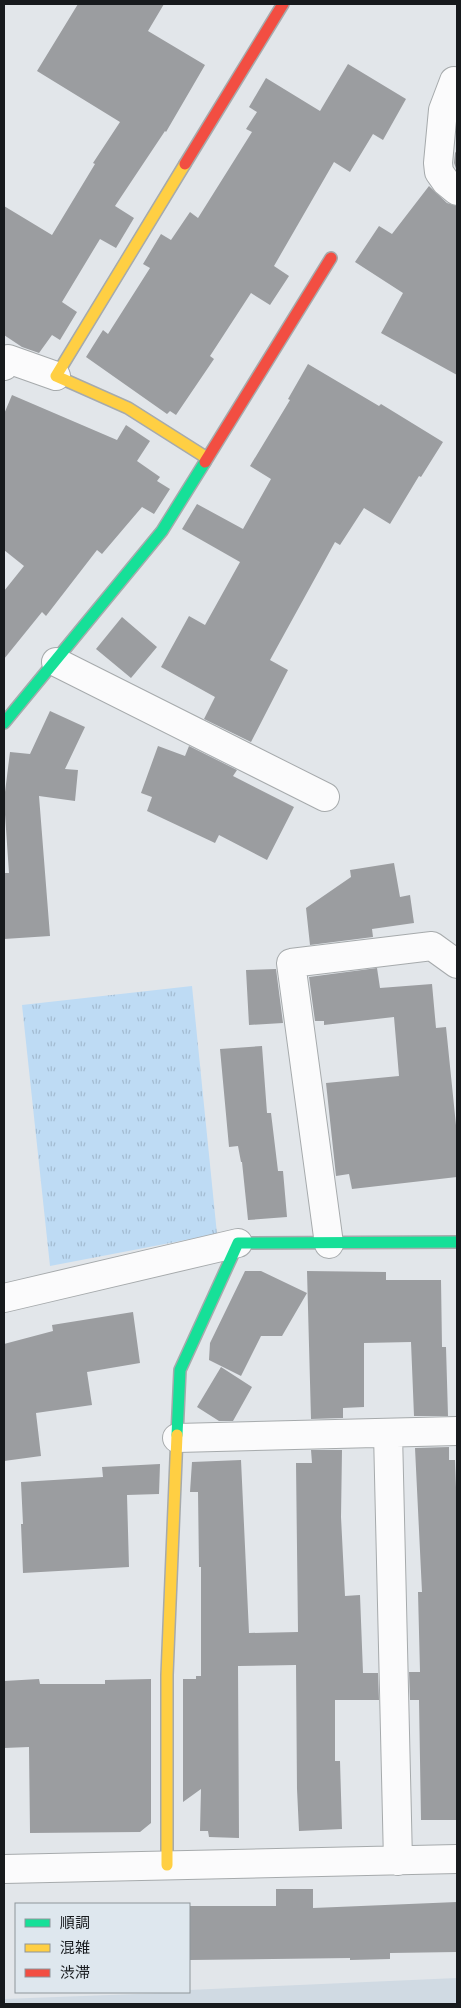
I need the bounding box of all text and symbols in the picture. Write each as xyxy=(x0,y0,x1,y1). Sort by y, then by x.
legend xyxy=(15,1903,190,1993)
text: 順調 xyxy=(60,1914,90,1932)
text: 混雑 xyxy=(60,1939,90,1957)
text: 渋滞 xyxy=(60,1964,90,1982)

